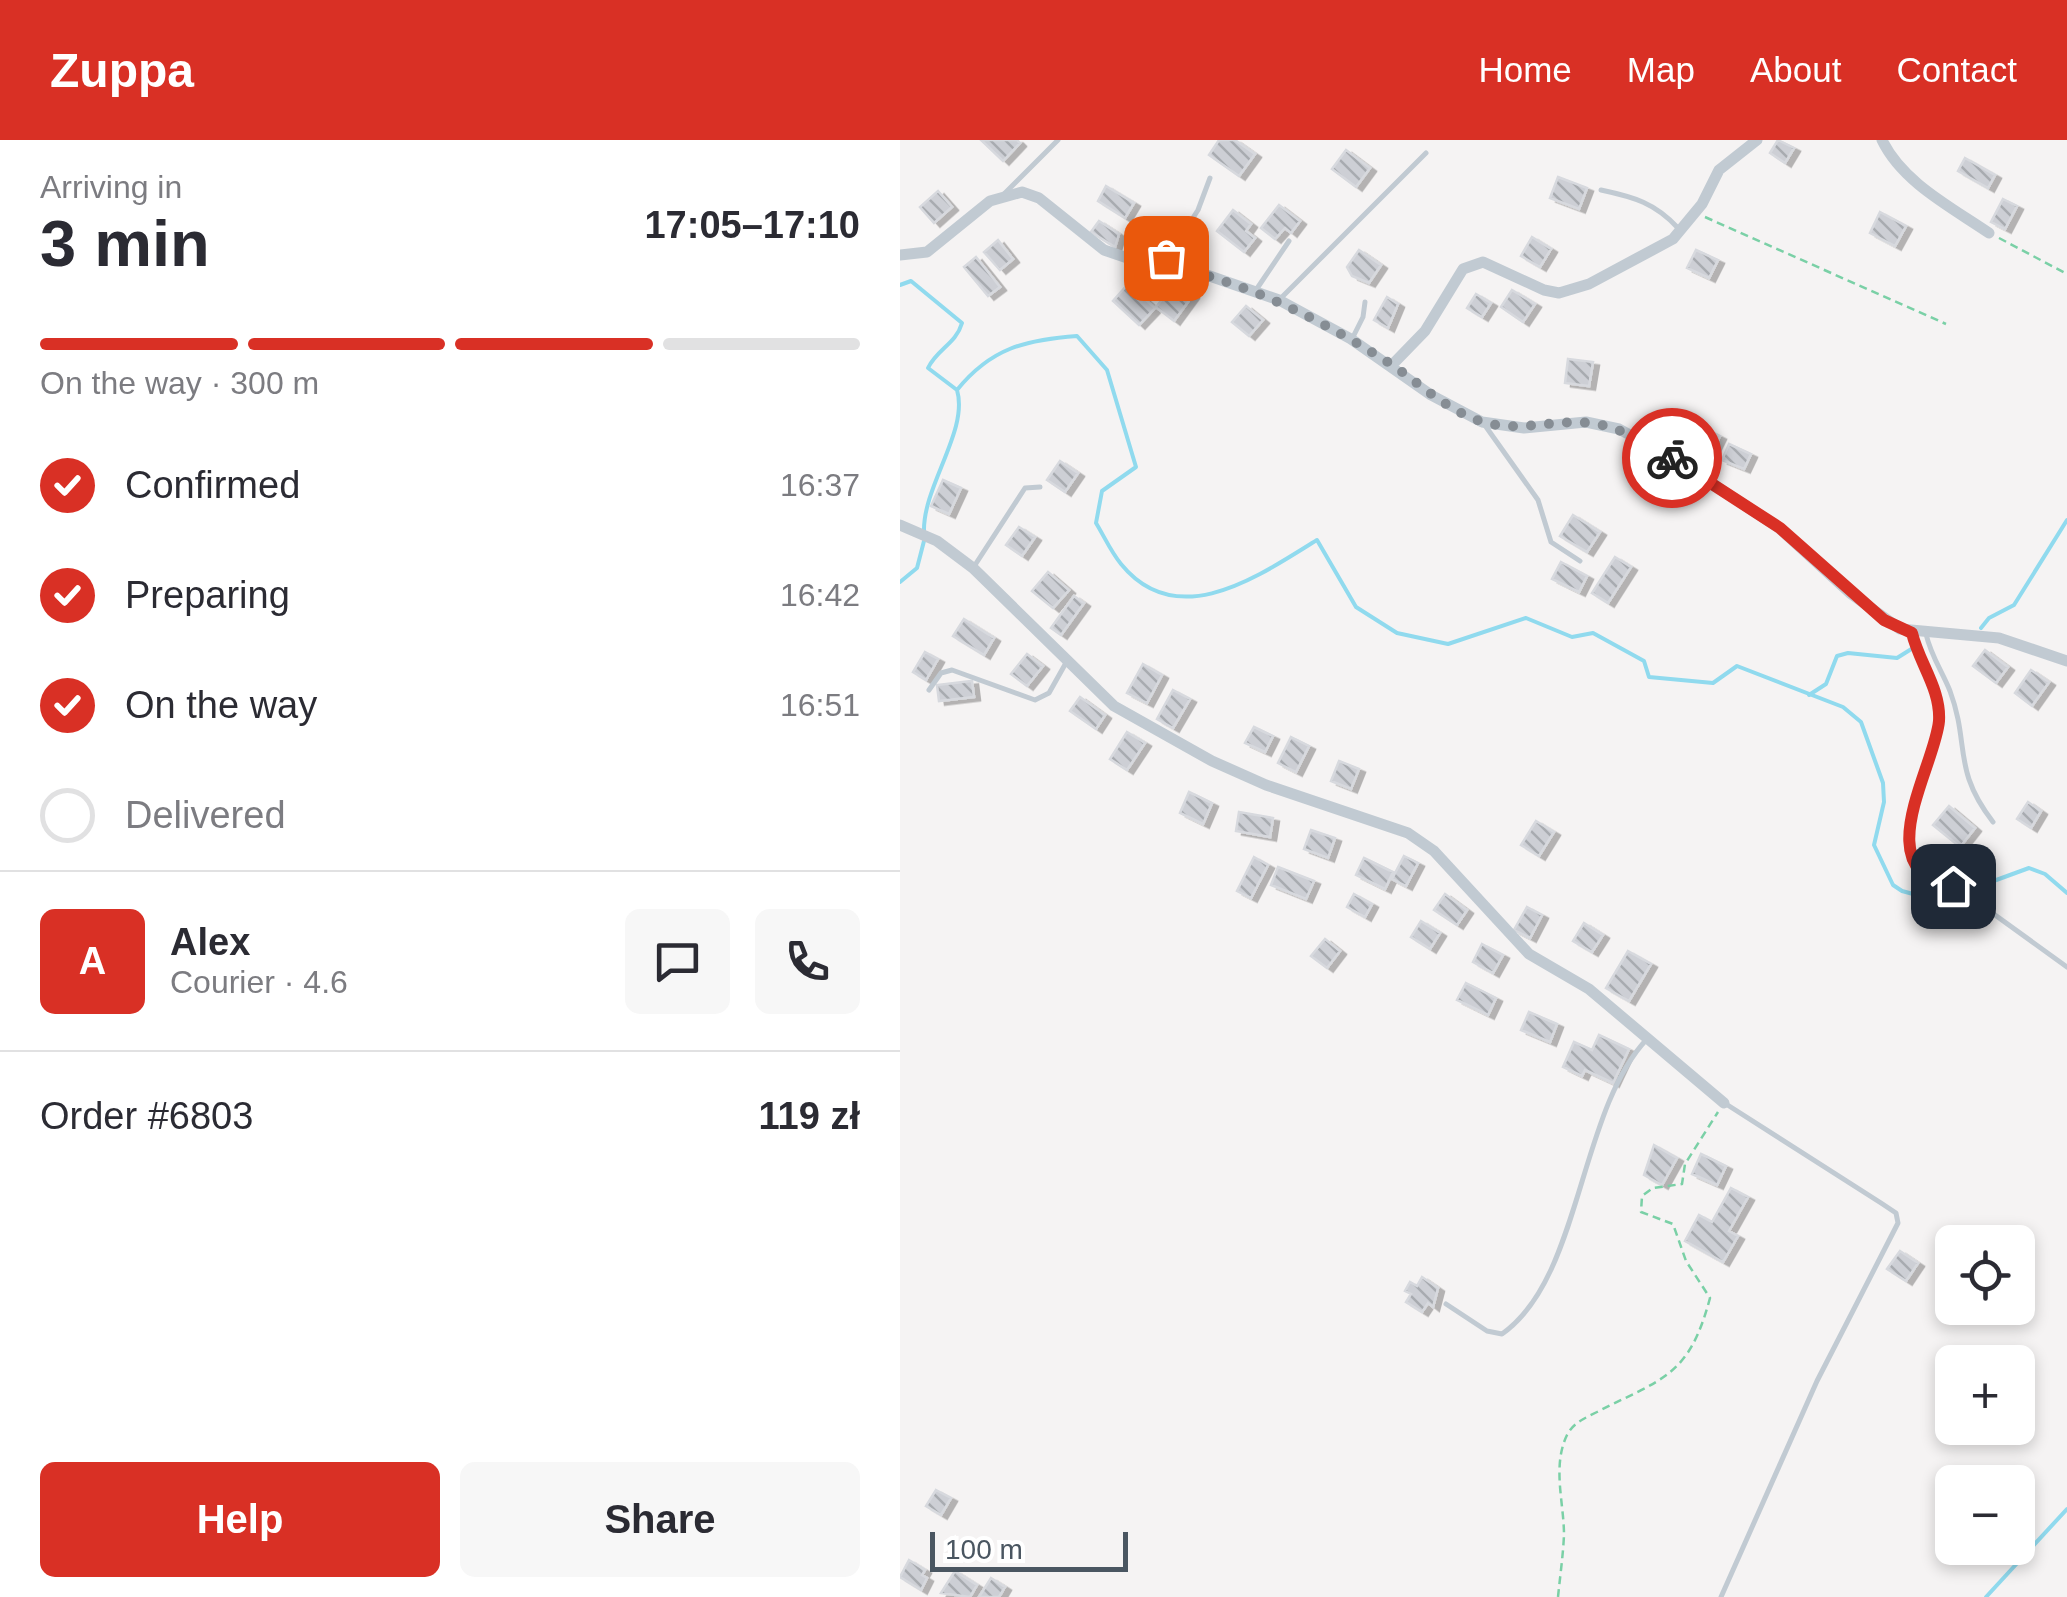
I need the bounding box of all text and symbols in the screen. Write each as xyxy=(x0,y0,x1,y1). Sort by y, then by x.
text: Zuppa xyxy=(50,44,194,97)
text: Home xyxy=(1478,50,1572,89)
text: Map xyxy=(1627,50,1695,89)
text: About xyxy=(1750,50,1841,89)
text: Contact xyxy=(1896,50,2017,89)
text: Arriving in xyxy=(40,169,182,205)
text: 17:05–17:10 xyxy=(644,204,860,246)
text: 3 min xyxy=(40,207,210,280)
pin xyxy=(1124,216,1209,301)
icon: bag xyxy=(1139,231,1194,286)
text: On the way · 300 m xyxy=(40,365,319,401)
courier xyxy=(1622,408,1722,508)
icon: bike xyxy=(1645,431,1700,486)
icon: check xyxy=(40,458,95,513)
text: Confirmed xyxy=(125,464,300,506)
text: 16:37 xyxy=(780,467,860,503)
icon: check xyxy=(40,568,95,623)
text: Preparing xyxy=(125,574,290,616)
text: 16:42 xyxy=(780,577,860,613)
icon: check xyxy=(40,678,95,733)
text: On the way xyxy=(125,684,317,726)
text: 16:51 xyxy=(780,687,860,723)
text: Delivered xyxy=(125,794,286,836)
pin xyxy=(1911,844,1996,929)
icon: home xyxy=(1926,859,1981,914)
button: chat xyxy=(625,909,730,1014)
button: phone xyxy=(755,909,860,1014)
text: Alex xyxy=(170,921,250,963)
text: A xyxy=(79,940,106,982)
text: Courier · 4.6 xyxy=(170,964,348,1000)
text: Order #6803 xyxy=(40,1095,253,1137)
text: 119 zł xyxy=(759,1095,860,1137)
map controls xyxy=(1935,1225,2035,1565)
button: locate xyxy=(1935,1225,2035,1325)
button: + xyxy=(1935,1345,2035,1445)
button: Help xyxy=(40,1462,440,1577)
button: Share xyxy=(460,1462,860,1577)
button: − xyxy=(1935,1465,2035,1565)
scale bar xyxy=(930,1527,1128,1572)
text: 100 m xyxy=(945,1534,1023,1565)

